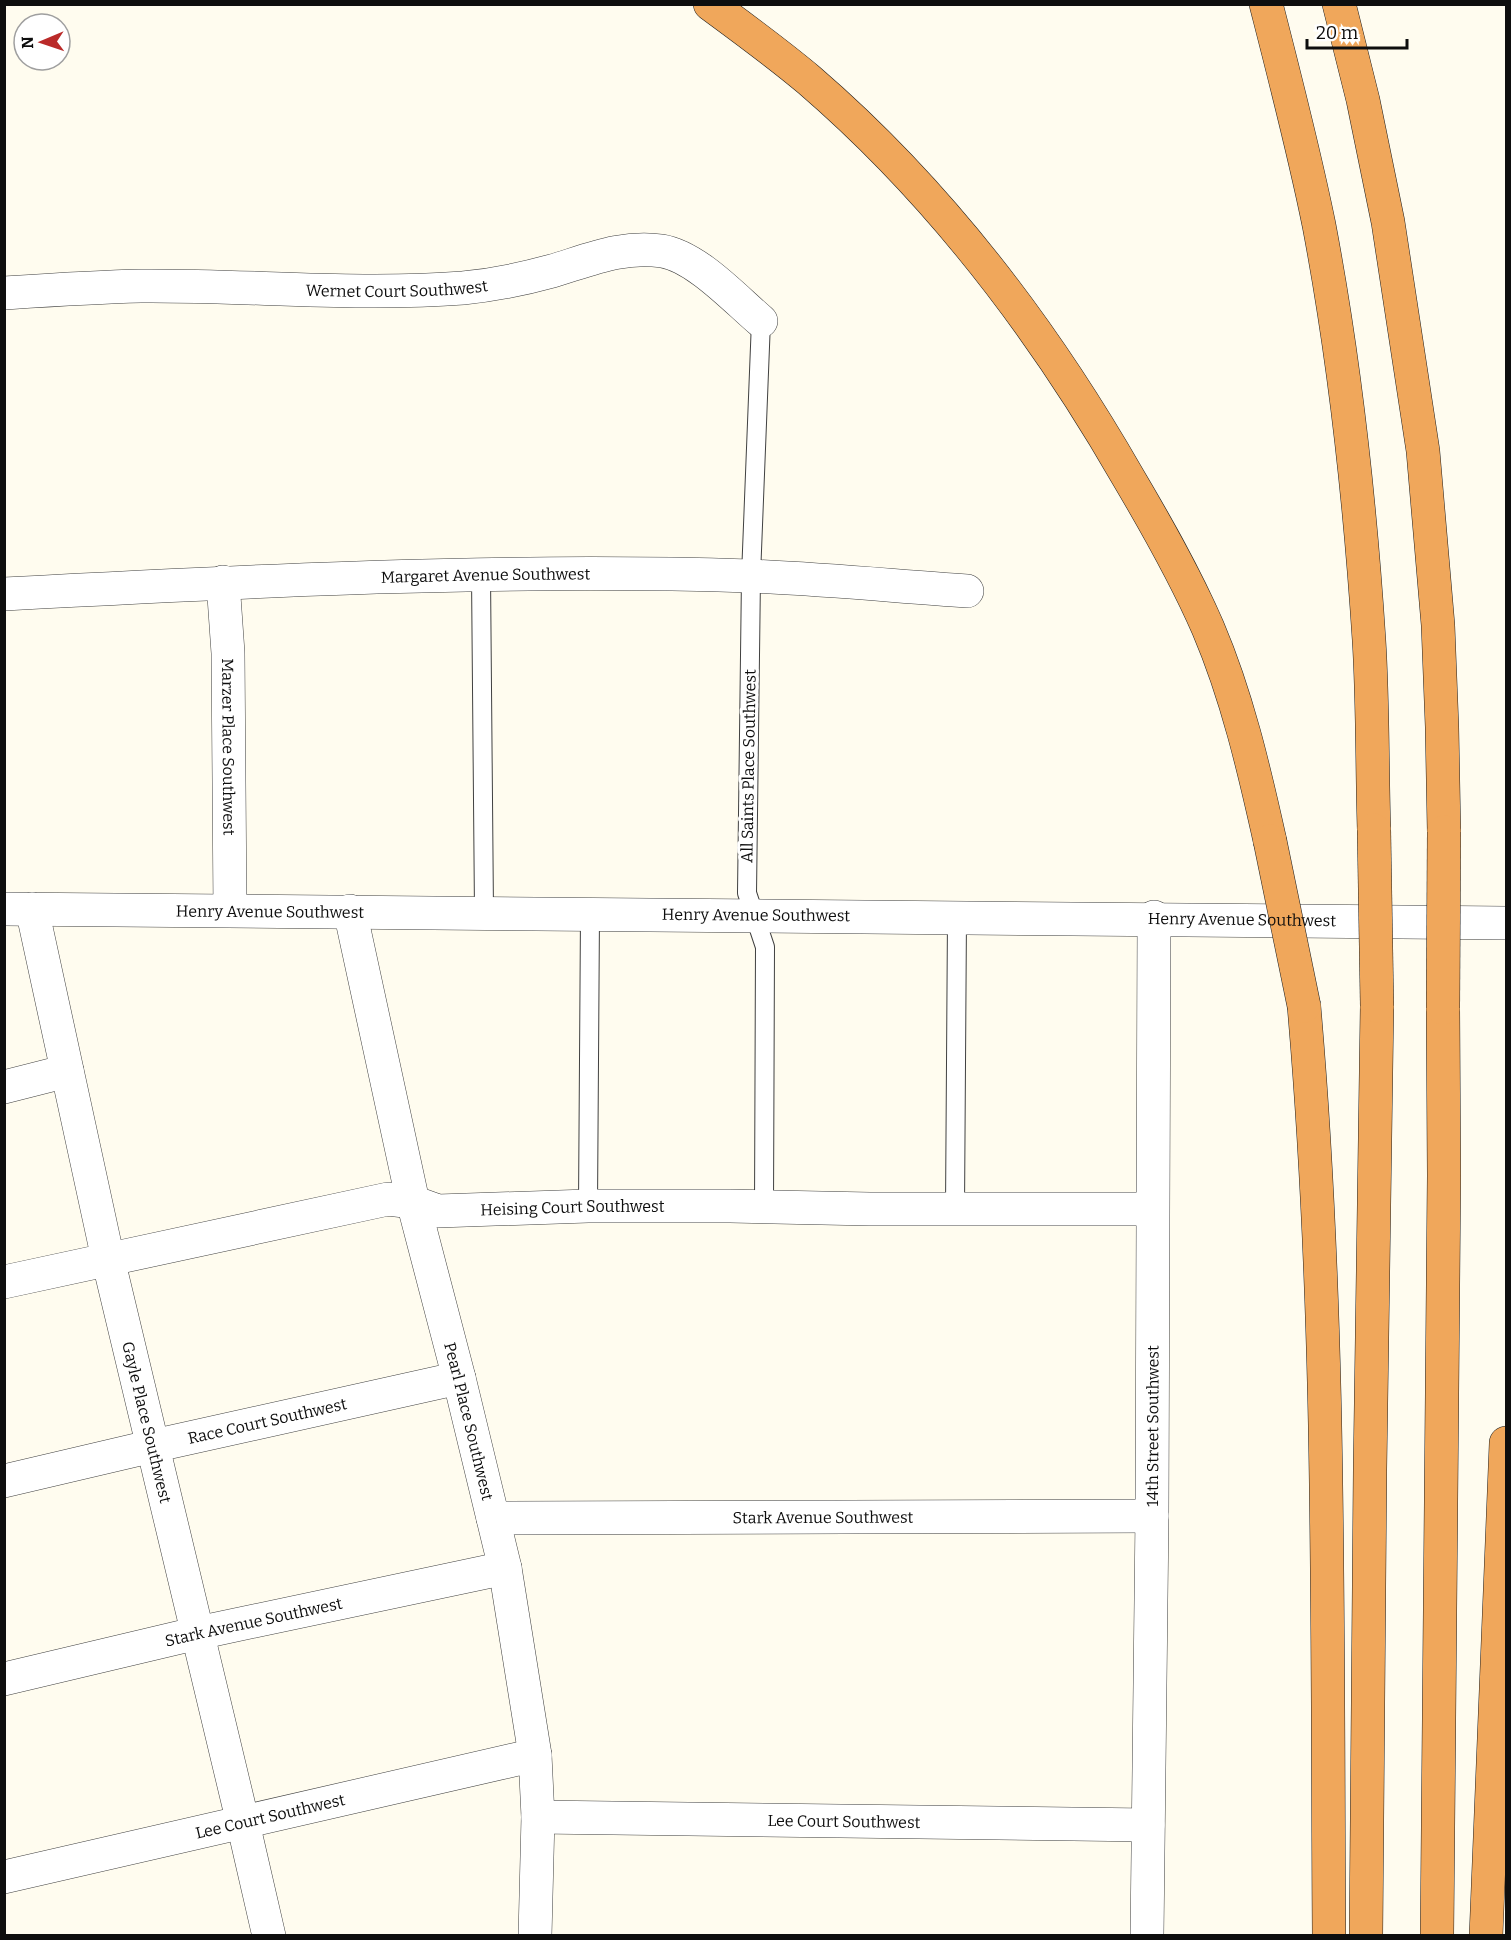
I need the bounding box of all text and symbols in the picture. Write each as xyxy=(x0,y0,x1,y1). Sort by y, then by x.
north arrow xyxy=(12,12,72,72)
scale bar xyxy=(1307,12,1408,50)
text: 20 m xyxy=(1316,22,1358,44)
text: N xyxy=(18,36,37,49)
street label: Wernet Court Southwest xyxy=(305,276,489,301)
street label: Margaret Avenue Southwest xyxy=(381,565,591,587)
street label: Marzer Place Southwest xyxy=(218,658,238,836)
street label: All Saints Place Southwest xyxy=(737,669,760,863)
street label: Henry Avenue Southwest xyxy=(176,902,364,922)
street label: Henry Avenue Southwest xyxy=(662,905,850,925)
street label: Henry Avenue Southwest xyxy=(1148,909,1336,930)
street label: Heising Court Southwest xyxy=(480,1197,665,1220)
street label: Gayle Place Southwest xyxy=(118,1340,175,1505)
street label: Pearl Place Southwest xyxy=(440,1340,497,1502)
street label: 14th Street Southwest xyxy=(1143,1345,1163,1507)
street label: Race Court Southwest xyxy=(186,1394,349,1448)
street label: Stark Avenue Southwest xyxy=(733,1508,914,1527)
street label: Stark Avenue Southwest xyxy=(163,1594,344,1651)
street label: Lee Court Southwest xyxy=(194,1790,347,1843)
street label: Lee Court Southwest xyxy=(767,1811,921,1832)

